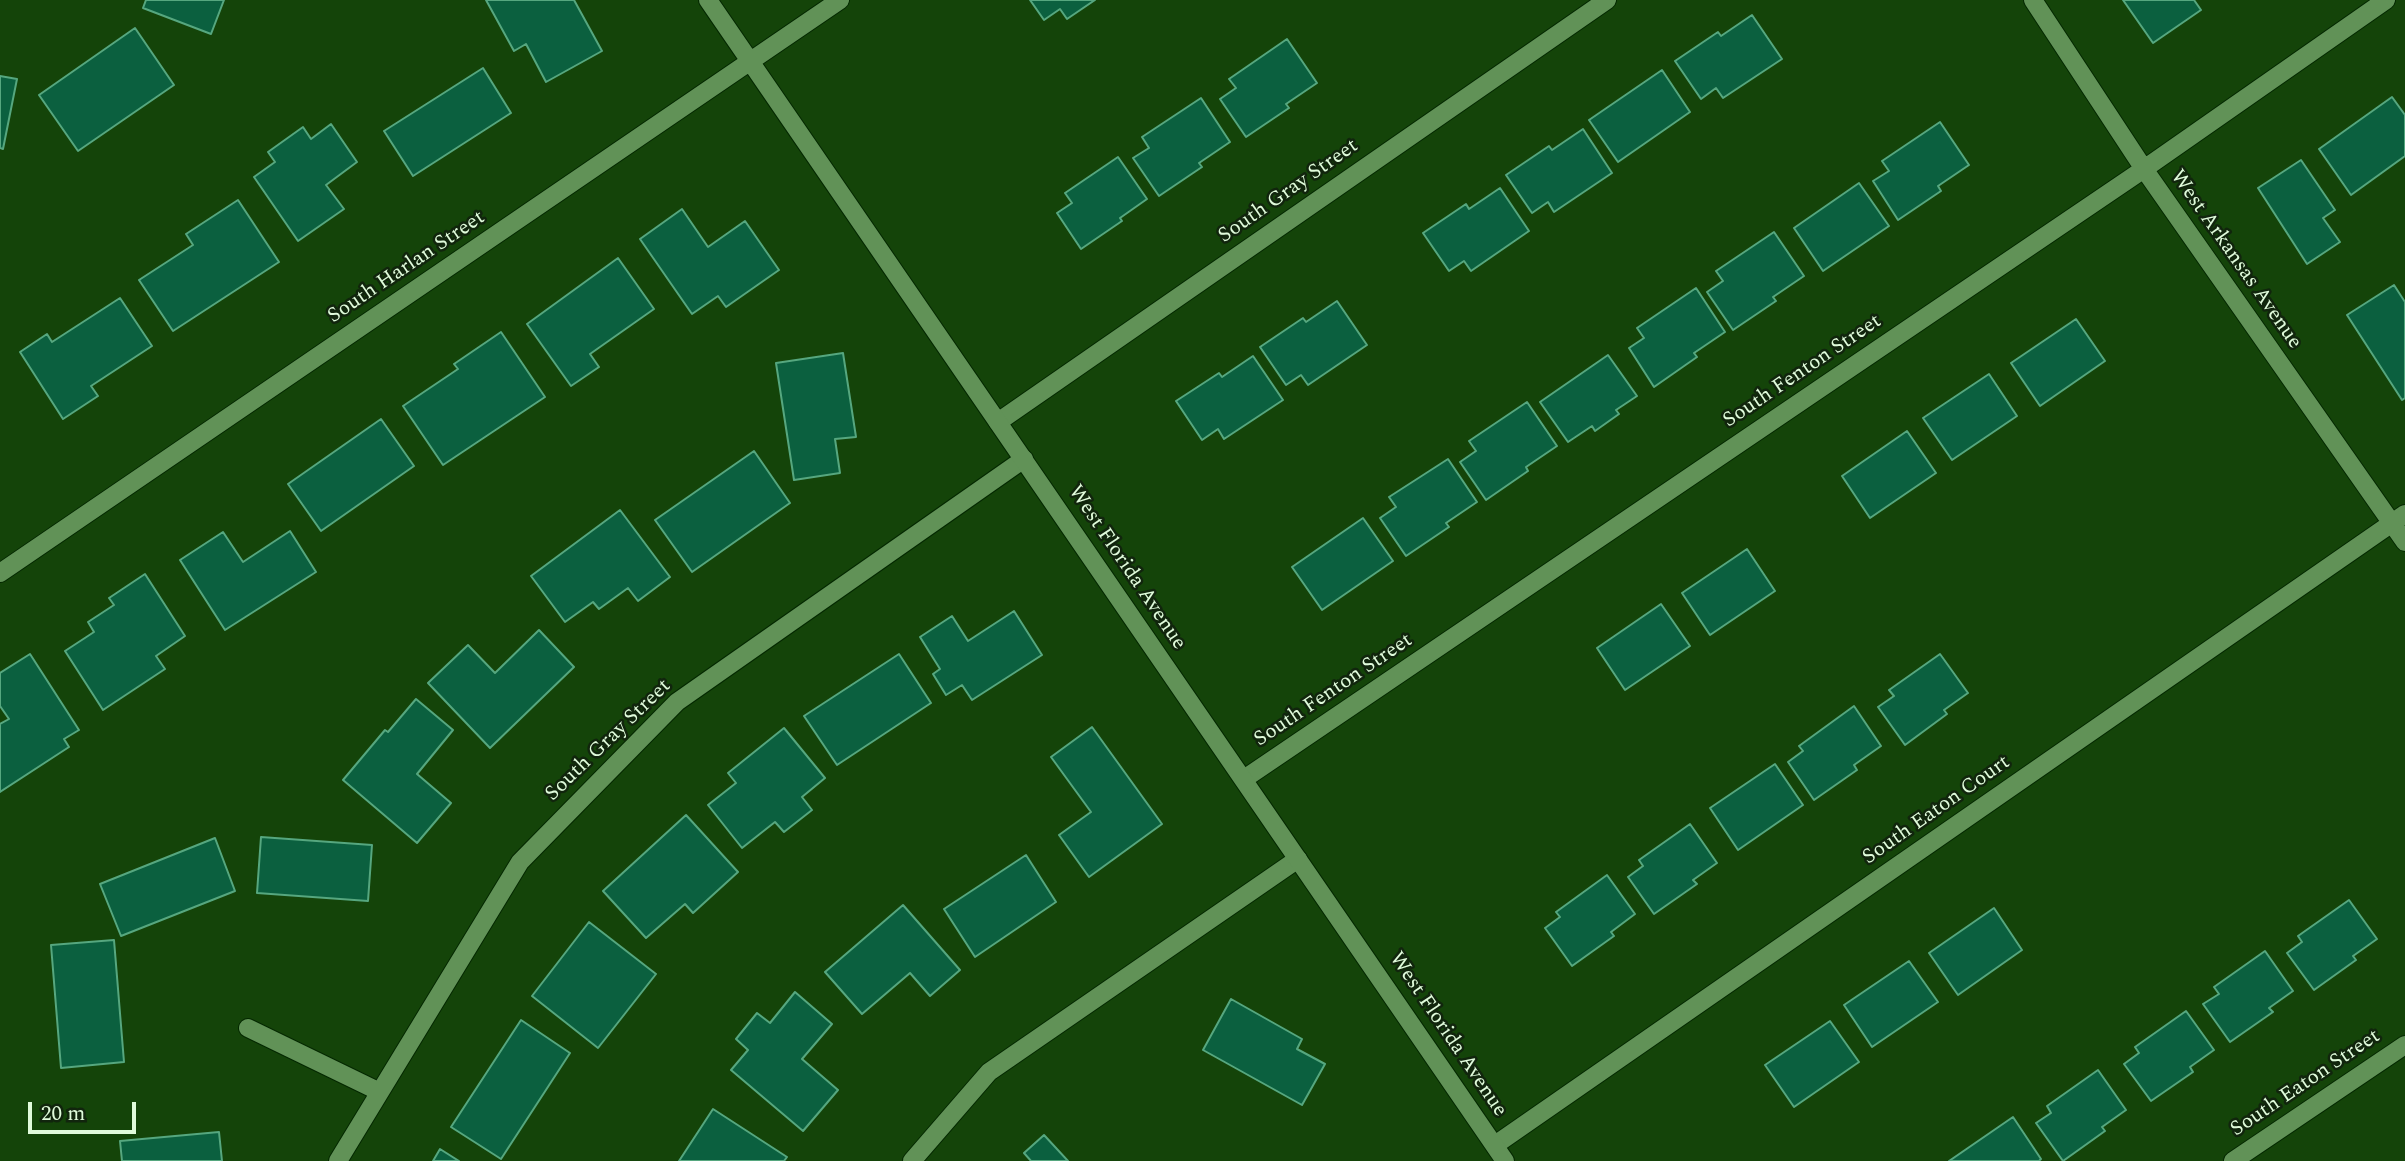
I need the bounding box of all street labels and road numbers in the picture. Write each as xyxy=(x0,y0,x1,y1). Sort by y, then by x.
street label: South Gray Street xyxy=(1214,134,1364,250)
street label: West Arkansas Avenue xyxy=(2164,166,2306,354)
street label: South Harlan Street xyxy=(324,206,490,330)
street label: South Fenton Street xyxy=(1719,310,1887,434)
street label: West Florida Avenue xyxy=(1061,481,1191,655)
street label: South Fenton Street xyxy=(1250,629,1418,753)
street label: South Gray Street xyxy=(541,675,677,807)
street label: South Eaton Court xyxy=(1859,751,2015,871)
street label: West Florida Avenue xyxy=(1382,948,1512,1122)
street label: South Eaton Street xyxy=(2226,1025,2386,1143)

